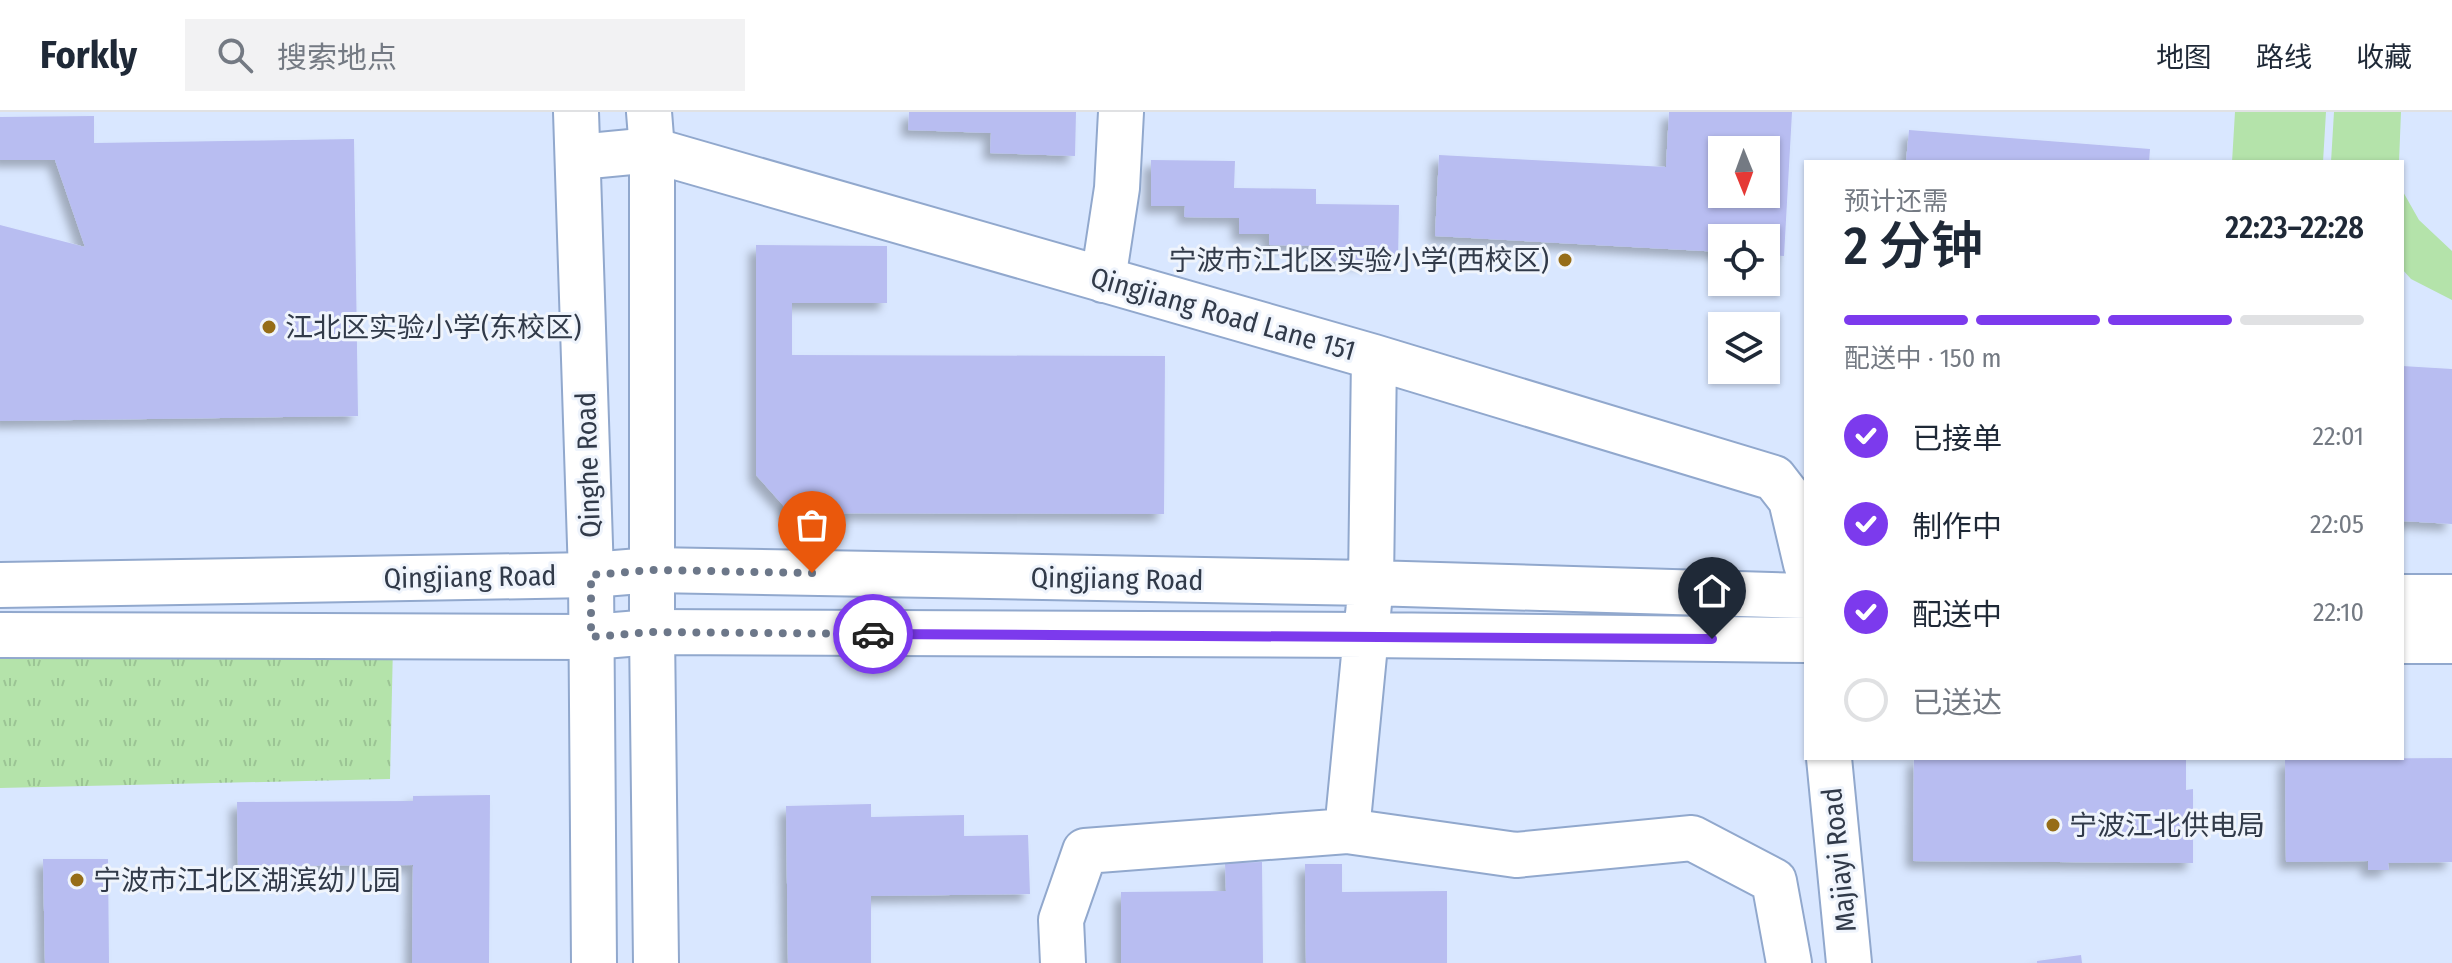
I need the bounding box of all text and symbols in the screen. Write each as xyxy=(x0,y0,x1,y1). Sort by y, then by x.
search box xyxy=(185,19,745,91)
text: Forkly xyxy=(40,32,137,78)
icon: search xyxy=(213,33,257,77)
text: 搜索地点 xyxy=(277,40,397,76)
text: 地图 xyxy=(2156,41,2212,74)
text: 路线 xyxy=(2256,41,2312,74)
text: 收藏 xyxy=(2356,41,2412,74)
north arrow xyxy=(1708,136,1780,208)
map controls xyxy=(1708,136,1780,384)
text: 预计还需 xyxy=(1844,186,1948,217)
text: 22:23–22:28 xyxy=(2225,210,2364,246)
text: 2 分钟 xyxy=(1844,215,1983,278)
button: locate xyxy=(1708,224,1780,296)
place label: 宁波市江北区实验小学(西校区) xyxy=(1168,244,1549,277)
marker: 宁波市江北区实验小学(西校区) xyxy=(1556,251,1574,269)
street label: Qingjiang Road Lane 151 xyxy=(1087,260,1359,368)
place label: 江北区实验小学(东校区) xyxy=(285,311,582,344)
button: layers xyxy=(1708,312,1780,384)
marker: 江北区实验小学(东校区) xyxy=(260,318,278,336)
text: 配送中 · 150 m xyxy=(1844,343,2001,374)
street label: Qinghe Road xyxy=(569,392,607,538)
icon: check xyxy=(1844,414,1888,458)
text: 已接单 xyxy=(1912,421,2002,457)
text: 22:01 xyxy=(2313,421,2364,452)
pin xyxy=(778,491,846,573)
icon: check xyxy=(1844,502,1888,546)
icon: bag xyxy=(790,503,834,547)
text: 制作中 xyxy=(1912,509,2002,545)
text: 22:05 xyxy=(2310,509,2364,540)
pin xyxy=(1678,557,1746,639)
street label: Qingjiang Road xyxy=(383,559,557,595)
street label: Qingjiang Road xyxy=(1030,561,1204,597)
icon: home xyxy=(1690,569,1734,613)
icon: check xyxy=(1844,590,1888,634)
courier xyxy=(833,594,913,674)
text: 配送中 xyxy=(1912,597,2002,633)
text: 22:10 xyxy=(2313,597,2364,628)
icon: car xyxy=(851,612,895,656)
text: 已送达 xyxy=(1912,685,2002,721)
street label: Majiayi Road xyxy=(1815,786,1863,934)
place label: 宁波江北供电局 xyxy=(2069,809,2265,842)
marker: 宁波江北供电局 xyxy=(2044,816,2062,834)
place label: 宁波市江北区湖滨幼儿园 xyxy=(93,864,401,897)
marker: 宁波市江北区湖滨幼儿园 xyxy=(68,871,86,889)

